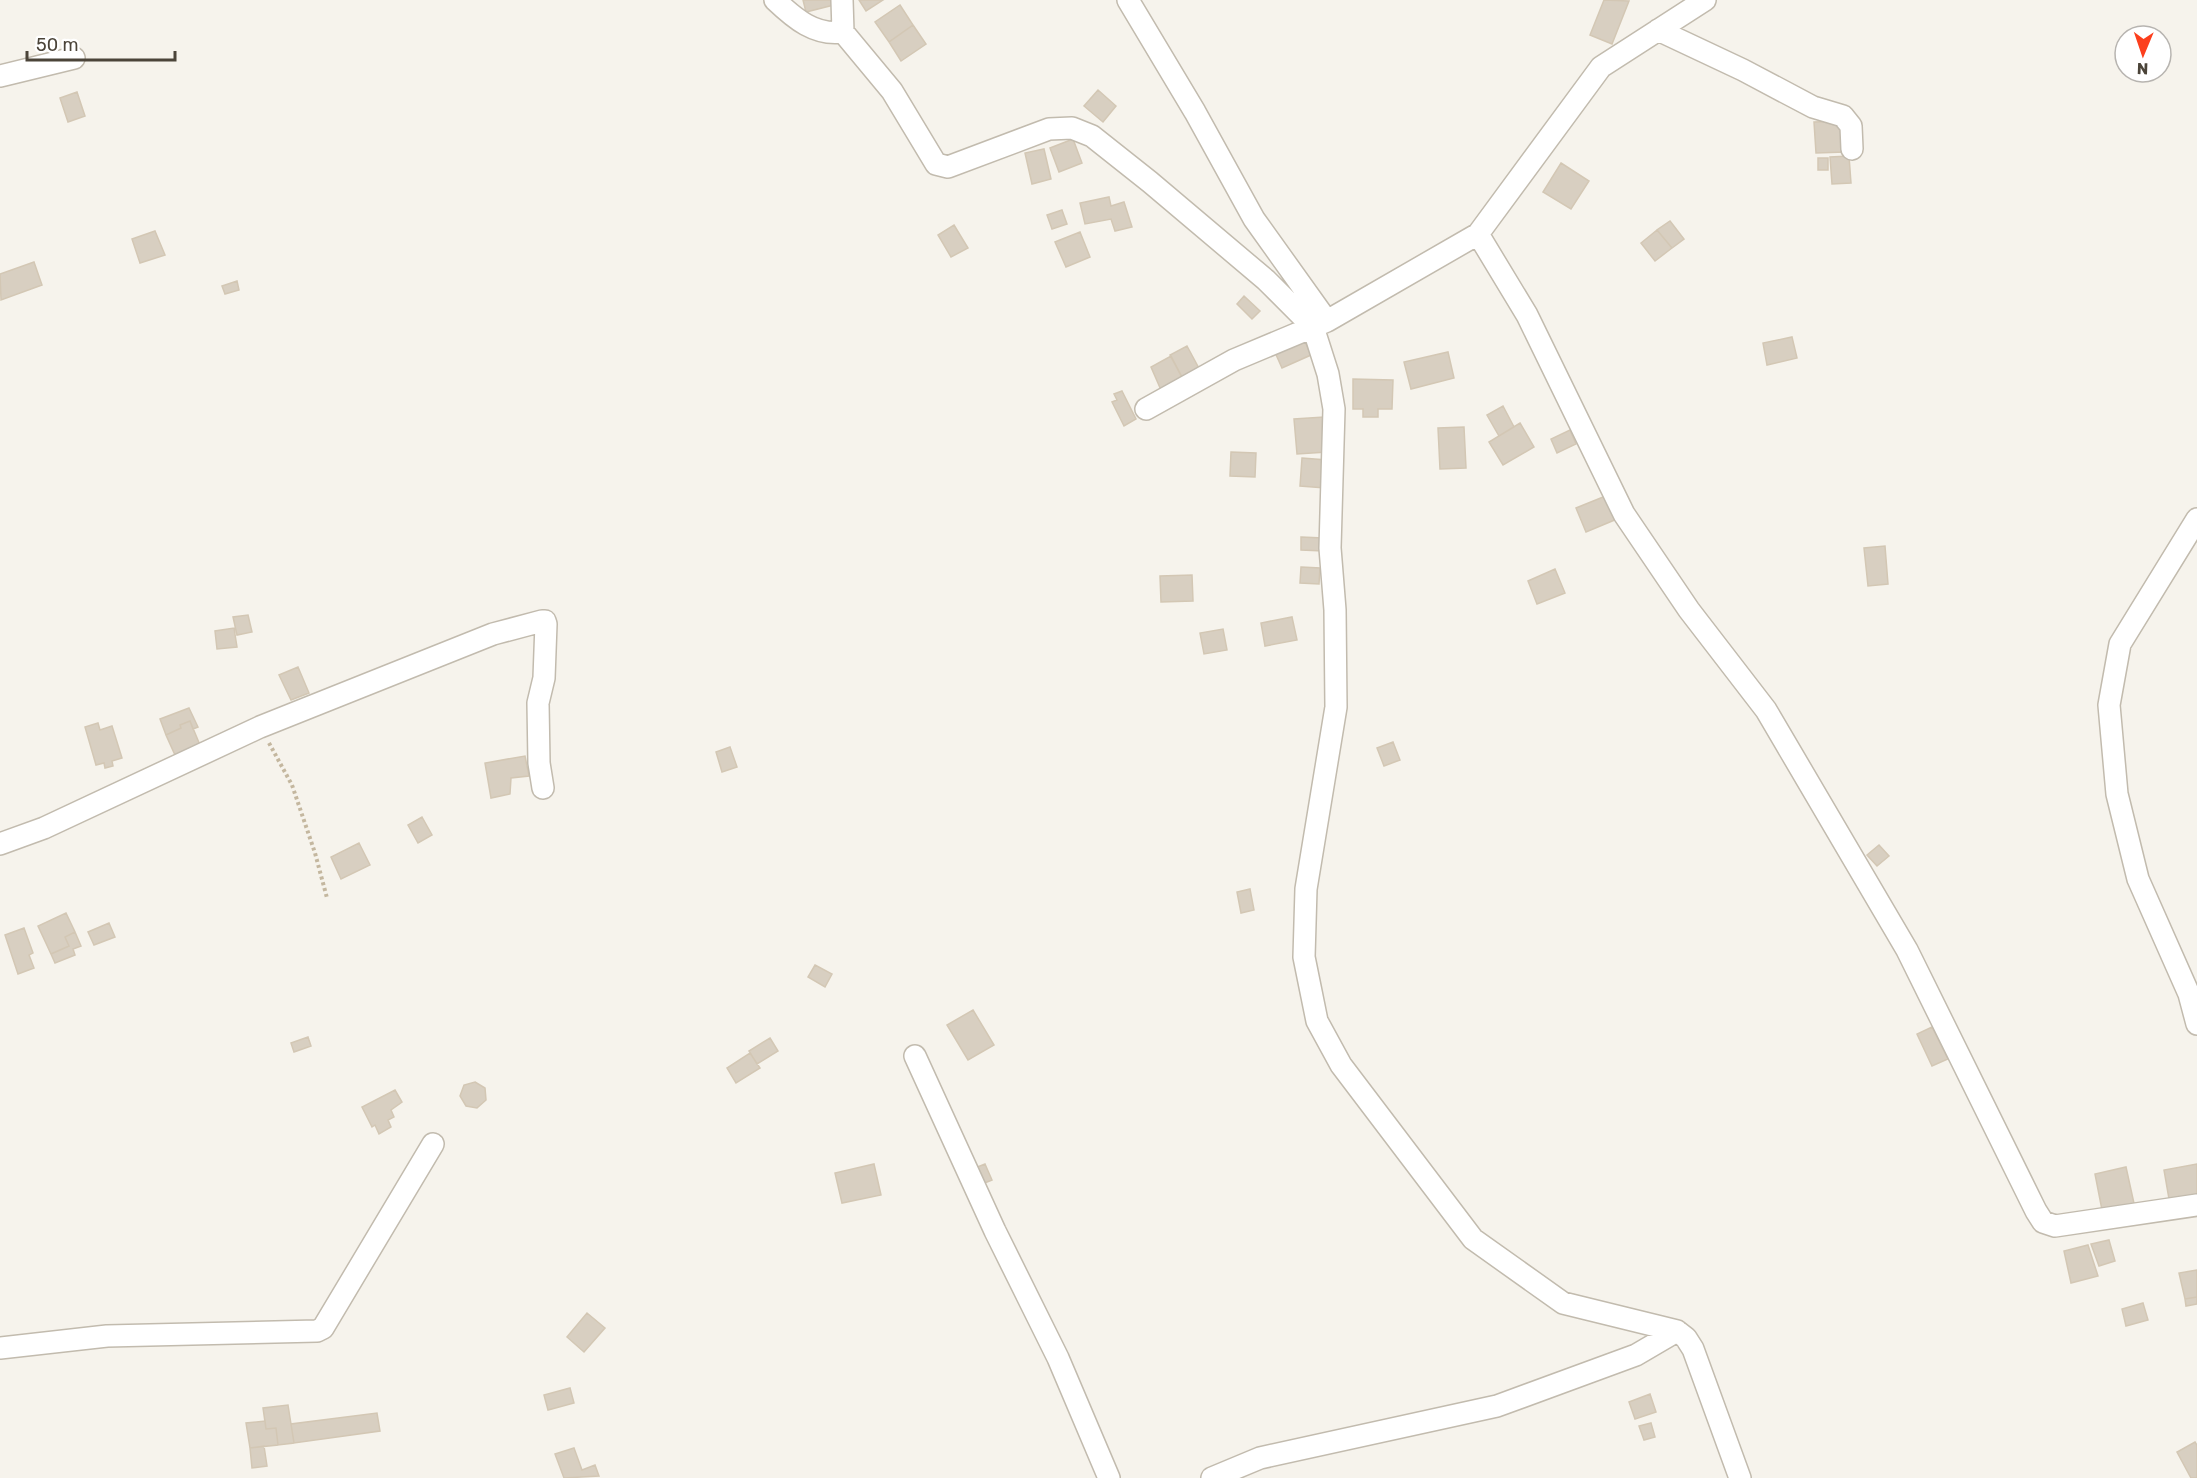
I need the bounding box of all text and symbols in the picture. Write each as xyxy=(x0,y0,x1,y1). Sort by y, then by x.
scale bar xyxy=(27,24,176,62)
north arrow xyxy=(2113,24,2173,84)
text: 50 m xyxy=(36,34,79,56)
text: N xyxy=(2136,59,2149,78)

